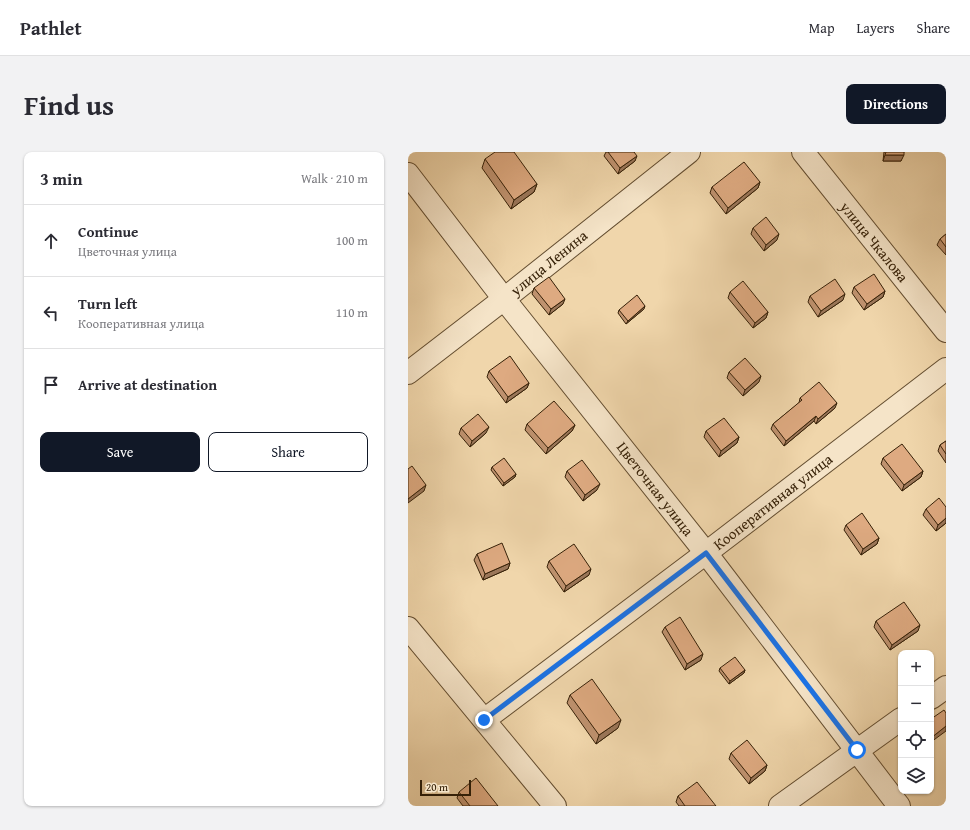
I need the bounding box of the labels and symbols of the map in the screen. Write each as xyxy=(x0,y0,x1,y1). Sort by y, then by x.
street label: улица Чкалова xyxy=(835,196,914,287)
street label: улица Ленина xyxy=(505,224,592,301)
street label: Цветочная улица xyxy=(612,437,699,541)
street label: Кооперативная улица xyxy=(709,448,837,555)
route end xyxy=(475,711,493,729)
route start xyxy=(848,741,866,759)
scale bar xyxy=(420,778,471,797)

